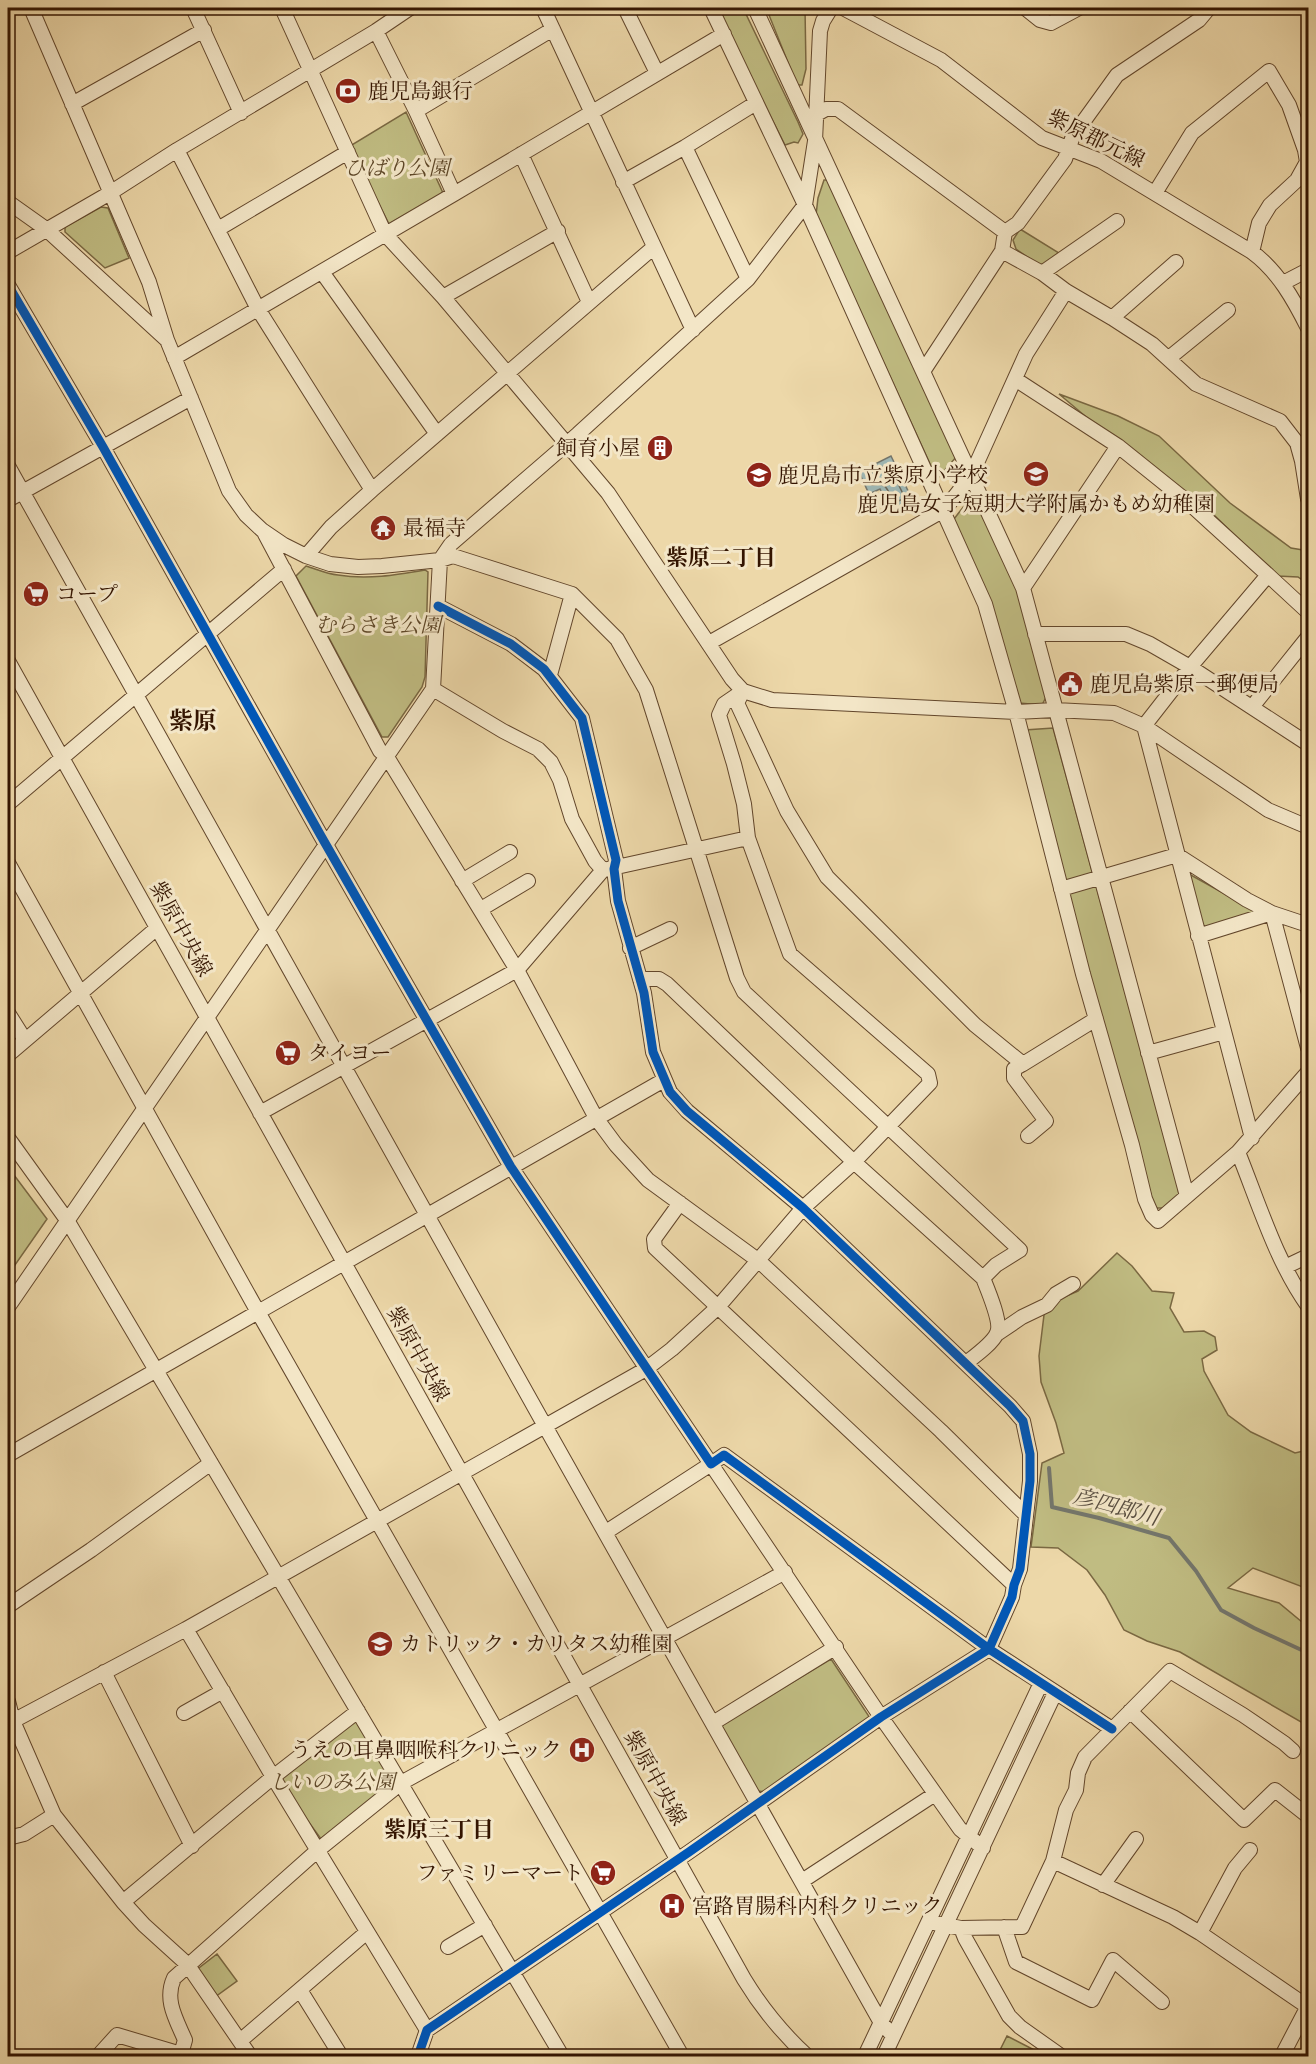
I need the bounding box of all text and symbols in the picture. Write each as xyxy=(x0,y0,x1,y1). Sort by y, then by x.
bank icon: 鹿児島銀行 xyxy=(333,76,363,106)
place label: 鹿児島銀行 xyxy=(368,78,473,105)
street label: 紫原郡元線 xyxy=(1043,104,1149,174)
park label: ひばり公園 xyxy=(345,155,452,182)
building icon: 飼育小屋 xyxy=(645,433,675,463)
place label: 飼育小屋 xyxy=(556,435,640,462)
school or university icon: 鹿児島女子短期大学附属かもめ幼稚園 xyxy=(1021,459,1051,489)
school or university icon: 鹿児島市立紫原小学校 xyxy=(744,460,774,490)
place label: 鹿児島市立紫原小学校 xyxy=(778,462,988,489)
place label: 鹿児島女子短期大学附属かもめ幼稚園 xyxy=(858,491,1215,518)
temple icon: 最福寺 xyxy=(368,513,398,543)
place label: 最福寺 xyxy=(403,515,466,542)
district label: 紫原二丁目 xyxy=(666,544,776,572)
supermarket icon: コープ xyxy=(21,579,51,609)
place label: コープ xyxy=(56,581,118,608)
park label: むらさき公園 xyxy=(315,612,444,639)
public building icon: 鹿児島紫原一郵便局 xyxy=(1055,669,1085,699)
place label: 鹿児島紫原一郵便局 xyxy=(1090,671,1279,698)
district label: 紫原 xyxy=(169,706,217,737)
street label: 紫原中央線 xyxy=(144,877,218,981)
supermarket icon: タイヨー xyxy=(273,1038,303,1068)
place label: タイヨー xyxy=(308,1040,392,1067)
street label: 紫原中央線 xyxy=(381,1302,455,1406)
water label: 彦四郎川 xyxy=(1070,1482,1164,1532)
school or university icon: カトリック・カリタス幼稚園 xyxy=(365,1629,395,1659)
place label: カトリック・カリタス幼稚園 xyxy=(400,1631,672,1658)
street label: 紫原中央線 xyxy=(618,1726,692,1830)
hospital icon: うえの耳鼻咽喉科クリニック xyxy=(567,1735,597,1765)
place label: うえの耳鼻咽喉科クリニック xyxy=(290,1737,562,1764)
park label: しいのみ公園 xyxy=(269,1769,398,1796)
district label: 紫原三丁目 xyxy=(384,1816,494,1844)
supermarket icon: ファミリーマート xyxy=(588,1858,618,1888)
place label: ファミリーマート xyxy=(416,1860,584,1887)
hospital icon: 宮路胃腸科内科クリニック xyxy=(657,1891,687,1921)
place label: 宮路胃腸科内科クリニック xyxy=(692,1893,943,1920)

